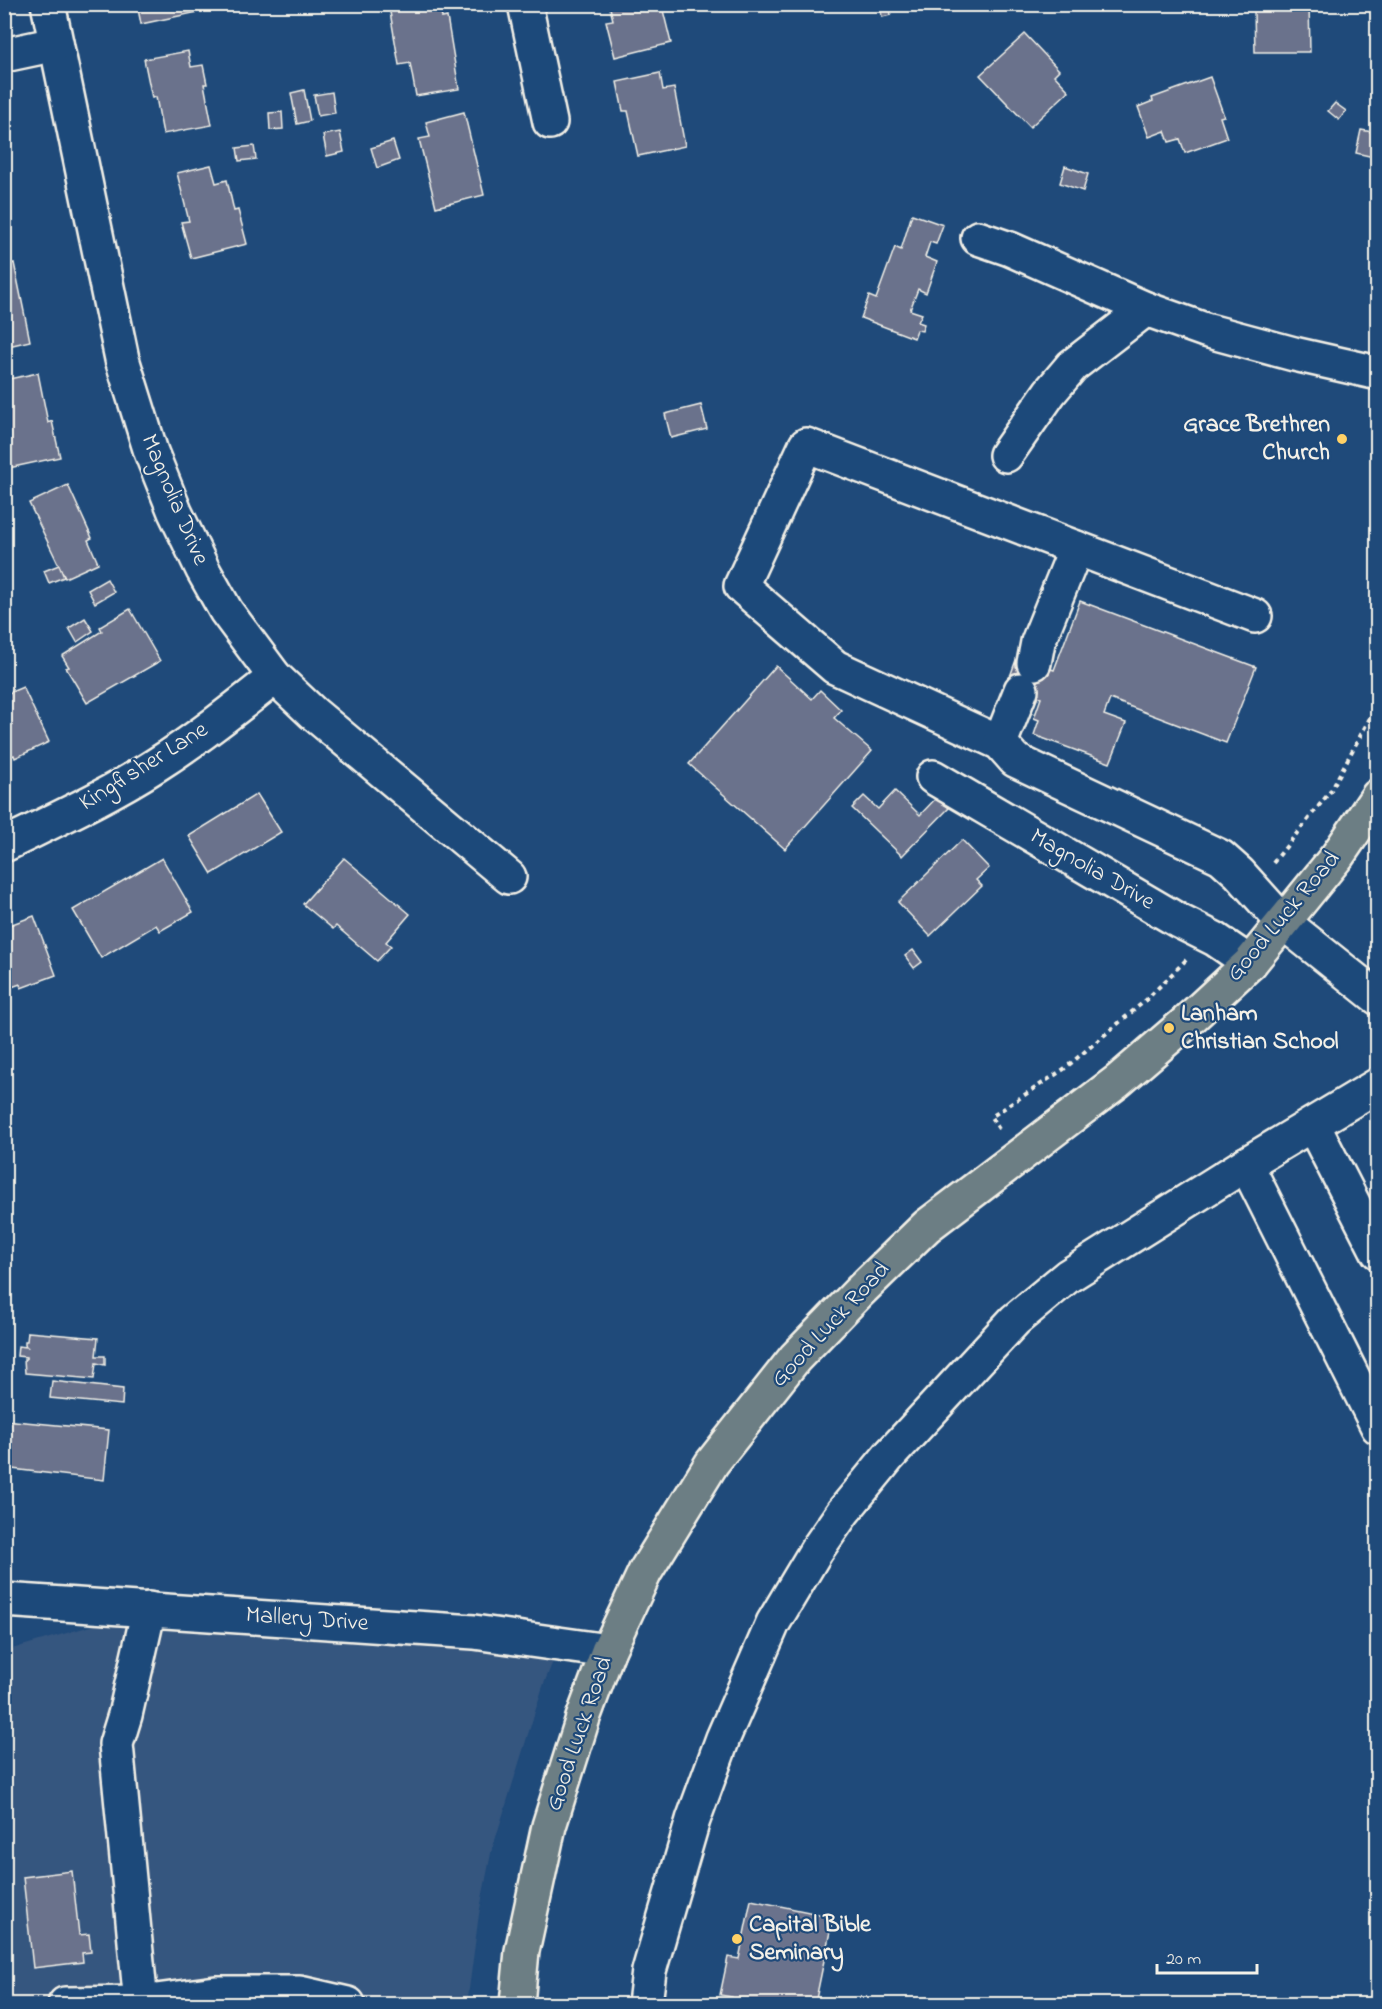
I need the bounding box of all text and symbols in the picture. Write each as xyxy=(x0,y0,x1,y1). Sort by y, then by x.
place label: Grace Brethren Church xyxy=(1183,408,1330,471)
street label: Magnolia Drive xyxy=(131,429,217,571)
marker: Grace Brethren Church xyxy=(1335,432,1349,446)
street label: Kingfisher Lane xyxy=(73,713,216,821)
street label: Magnolia Drive xyxy=(1023,820,1161,920)
street label: Good Luck Road xyxy=(1219,844,1350,990)
place label: Lanham Christian School xyxy=(1181,997,1338,1060)
marker: Lanham Christian School xyxy=(1162,1021,1176,1035)
street label: Good Luck Road xyxy=(763,1254,899,1396)
street label: Mallery Drive xyxy=(244,1598,370,1643)
street label: Good Luck Road xyxy=(537,1652,623,1816)
place label: Capital Bible Seminary xyxy=(749,1908,872,1972)
marker: Capital Bible Seminary xyxy=(730,1932,744,1946)
scale bar xyxy=(1157,1937,1258,1975)
text: 20 m xyxy=(1166,1947,1201,1973)

